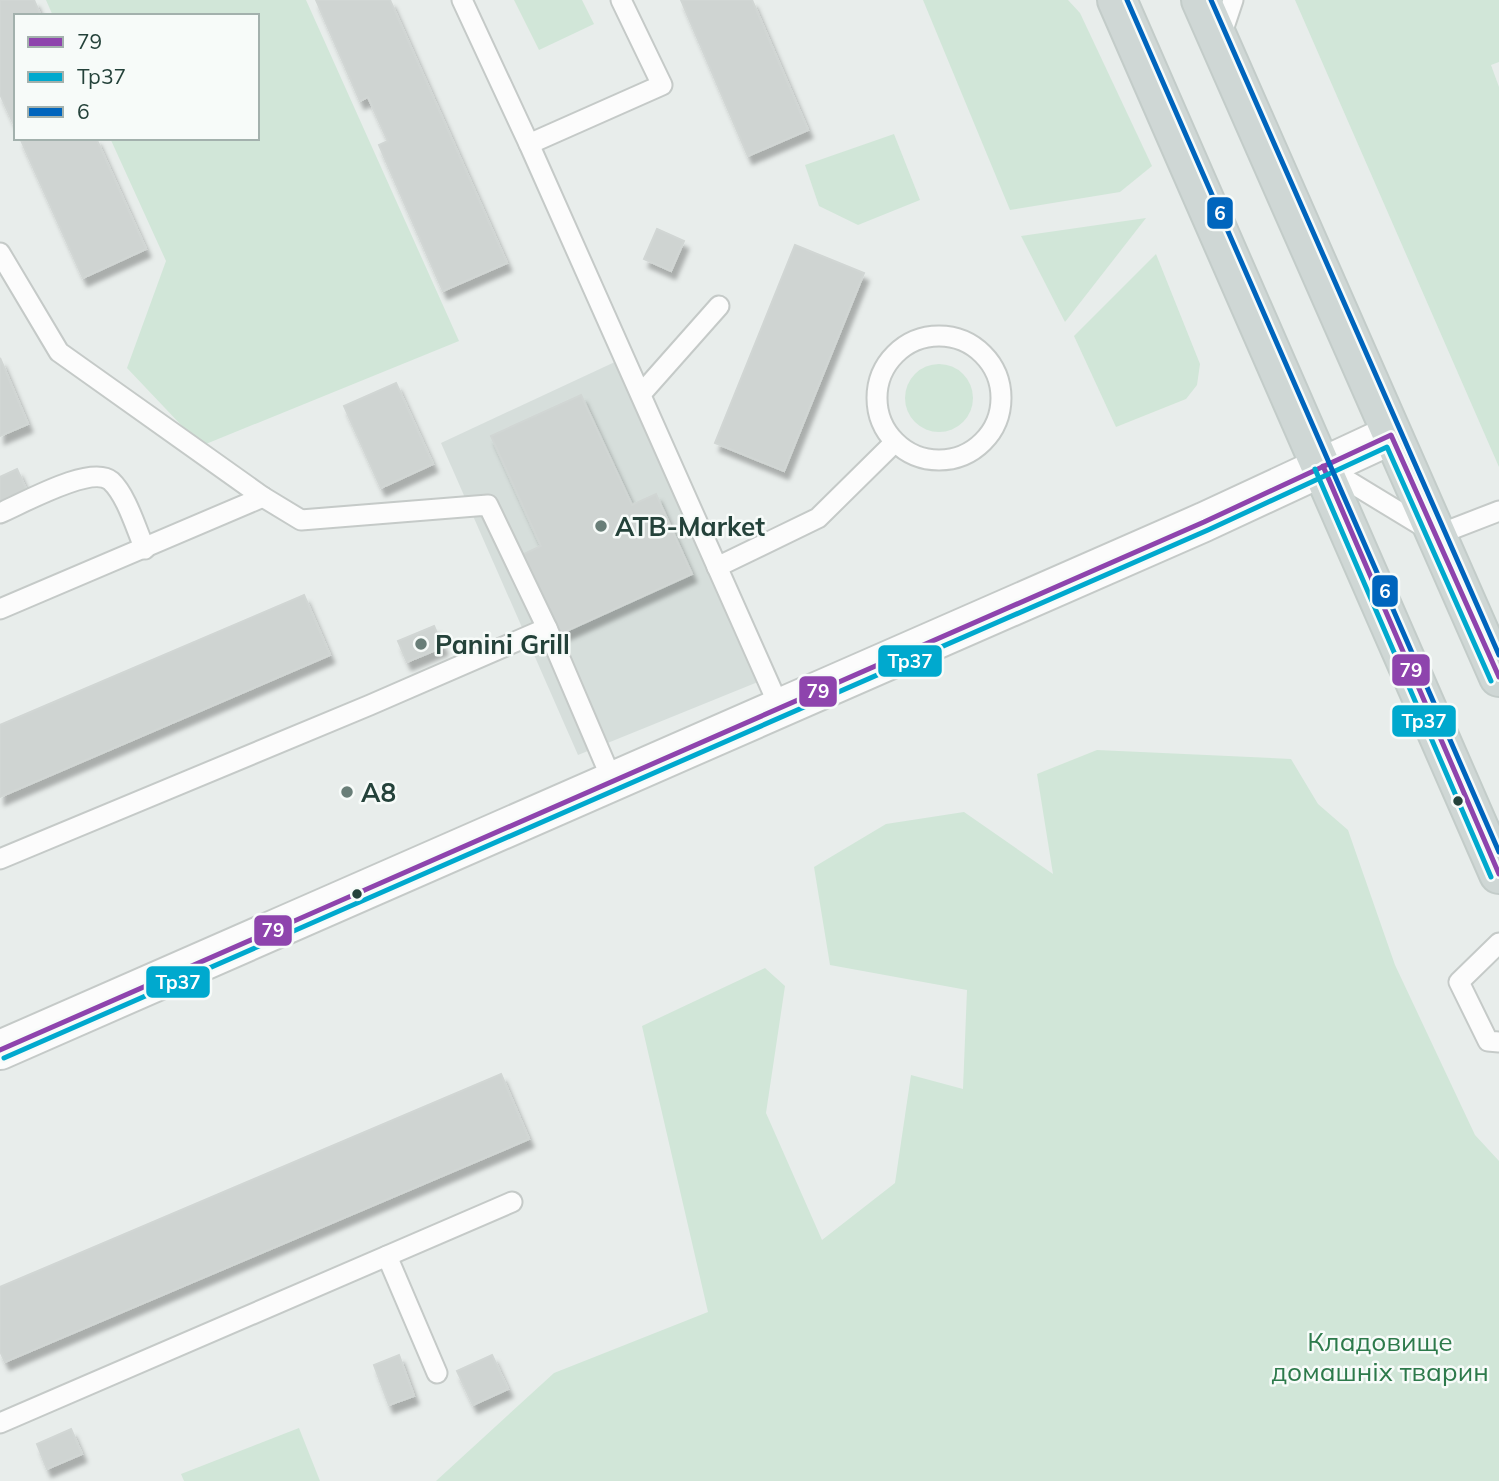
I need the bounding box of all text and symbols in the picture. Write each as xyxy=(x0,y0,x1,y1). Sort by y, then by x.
legend xyxy=(14,14,259,140)
text: 79 xyxy=(77,28,102,54)
text: Тр37 xyxy=(77,63,126,89)
text: 6 xyxy=(77,98,90,124)
line badge: 6 xyxy=(1206,196,1234,230)
text: 6 xyxy=(1214,201,1226,225)
place label: ATB-Market xyxy=(615,510,765,543)
marker: ATB-Market xyxy=(593,518,609,534)
line badge: 6 xyxy=(1371,574,1399,608)
text: 6 xyxy=(1379,579,1391,603)
place label: Panini Grill xyxy=(435,628,570,661)
marker: Panini Grill xyxy=(413,636,429,652)
line badge: Тр37 xyxy=(877,644,943,678)
text: Тр37 xyxy=(887,649,933,673)
line badge: 79 xyxy=(1391,653,1431,687)
text: 79 xyxy=(1400,658,1422,682)
line badge: 79 xyxy=(798,675,838,708)
text: 79 xyxy=(807,679,829,703)
line badge: Тр37 xyxy=(1391,704,1457,738)
text: Тр37 xyxy=(1401,709,1447,733)
place label: А8 xyxy=(361,776,396,809)
marker: А8 xyxy=(339,784,355,800)
unlabelled marker xyxy=(1451,794,1465,808)
unlabelled marker xyxy=(350,887,364,901)
line badge: 79 xyxy=(253,914,293,947)
text: 79 xyxy=(262,918,284,942)
line badge: Тр37 xyxy=(145,965,211,999)
text: Тр37 xyxy=(155,970,201,994)
park label: Кладовище домашніх тварин xyxy=(1271,1325,1489,1388)

